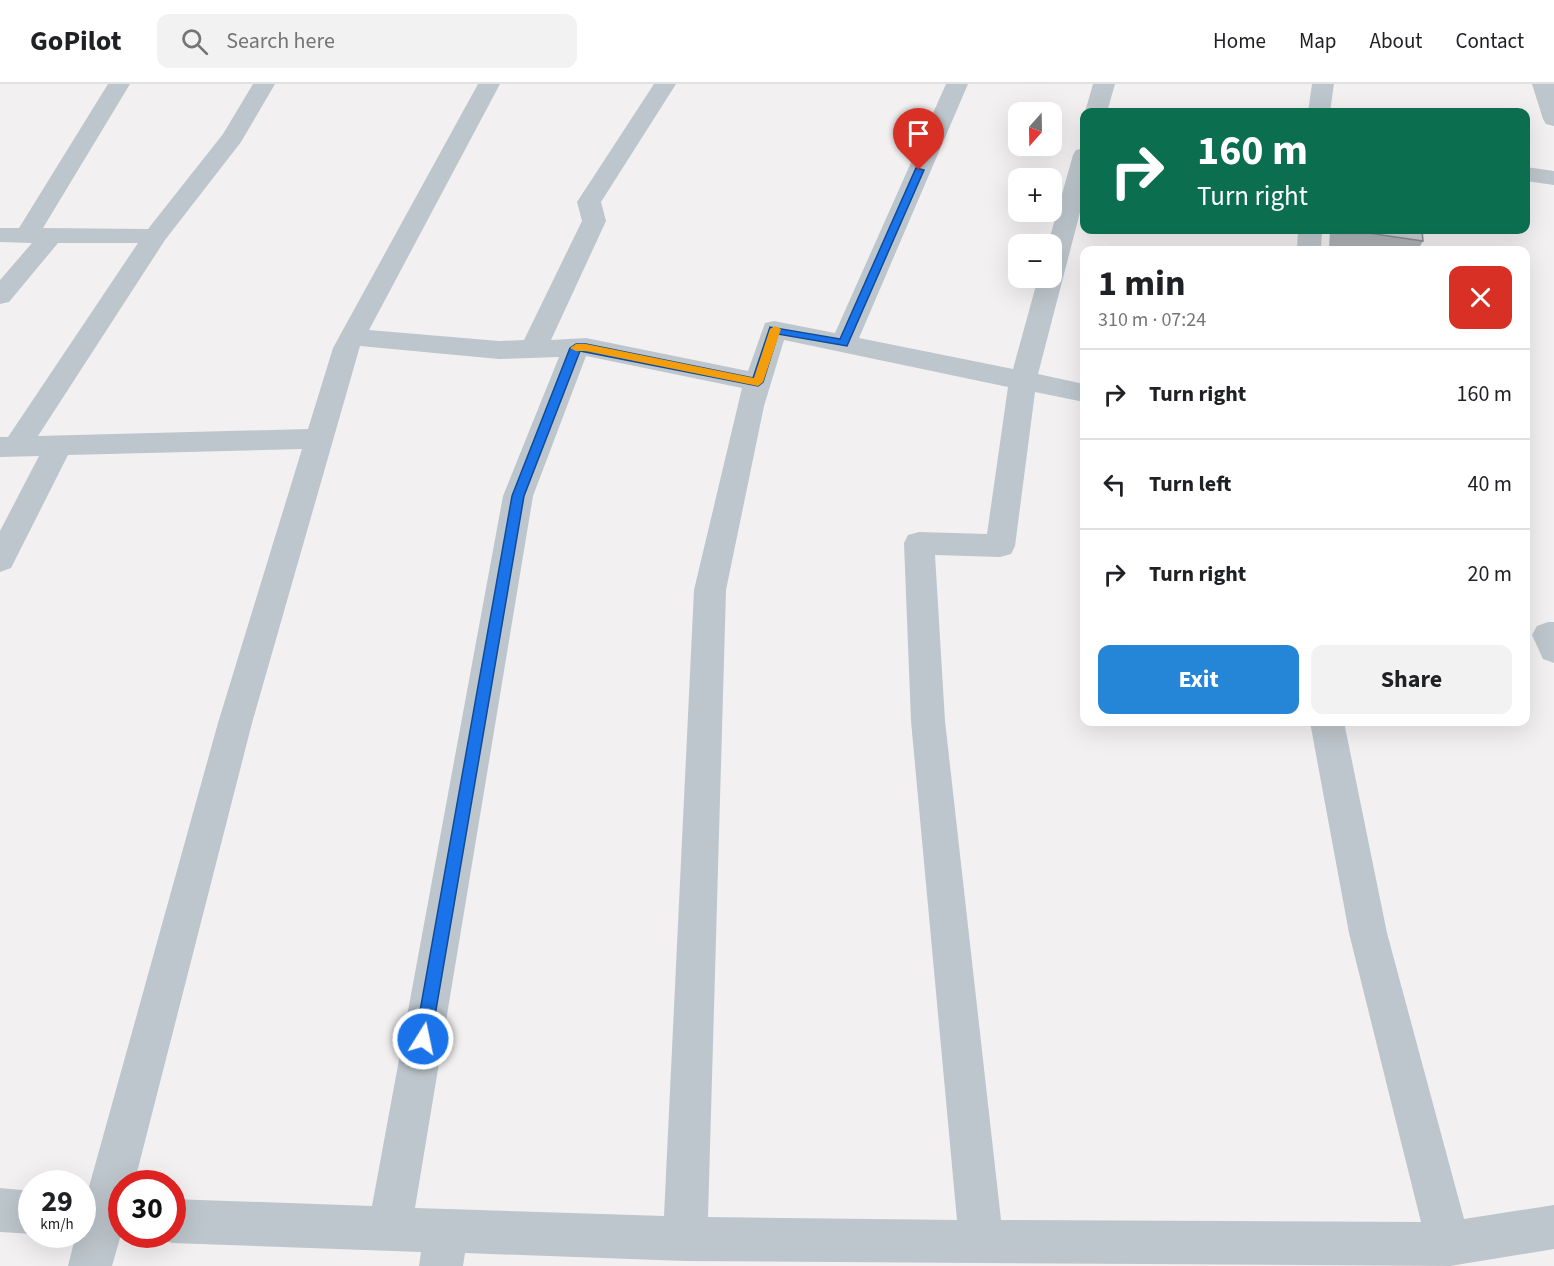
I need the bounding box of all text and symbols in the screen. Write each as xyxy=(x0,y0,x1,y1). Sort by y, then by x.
search box xyxy=(157,14,577,68)
text: GoPilot xyxy=(30,21,121,61)
icon: search xyxy=(178,25,211,58)
text: Search here xyxy=(226,25,335,57)
text: Home xyxy=(1213,26,1266,56)
text: Map xyxy=(1299,26,1337,56)
text: About xyxy=(1370,26,1422,56)
text: Contact xyxy=(1455,26,1524,56)
north arrow xyxy=(1008,102,1062,156)
map controls xyxy=(1008,102,1062,288)
pin xyxy=(893,108,944,170)
icon: arrive xyxy=(902,117,935,150)
text: 160 m xyxy=(1197,121,1308,181)
icon: right xyxy=(1098,132,1176,210)
button: + xyxy=(1008,168,1062,222)
text: Turn right xyxy=(1197,177,1308,216)
button: − xyxy=(1008,234,1062,288)
text: 1 min xyxy=(1098,258,1186,309)
button: close xyxy=(1449,266,1512,329)
text: 310 m · 07:24 xyxy=(1098,306,1206,334)
icon: right xyxy=(1098,378,1131,411)
text: Turn right xyxy=(1149,378,1246,410)
text: 160 m xyxy=(1457,378,1512,410)
icon: left xyxy=(1098,468,1131,501)
text: Turn left xyxy=(1149,468,1231,500)
text: 40 m xyxy=(1467,468,1512,500)
icon: right xyxy=(1098,558,1131,591)
text: Turn right xyxy=(1149,558,1246,590)
text: 20 m xyxy=(1467,558,1512,590)
button: Exit xyxy=(1098,645,1299,714)
button: Share xyxy=(1311,645,1512,714)
position arrow xyxy=(391,1007,455,1071)
speed limit sign: 30 xyxy=(108,1170,186,1248)
text: 29 xyxy=(41,1180,73,1223)
text: km/h xyxy=(40,1214,74,1235)

